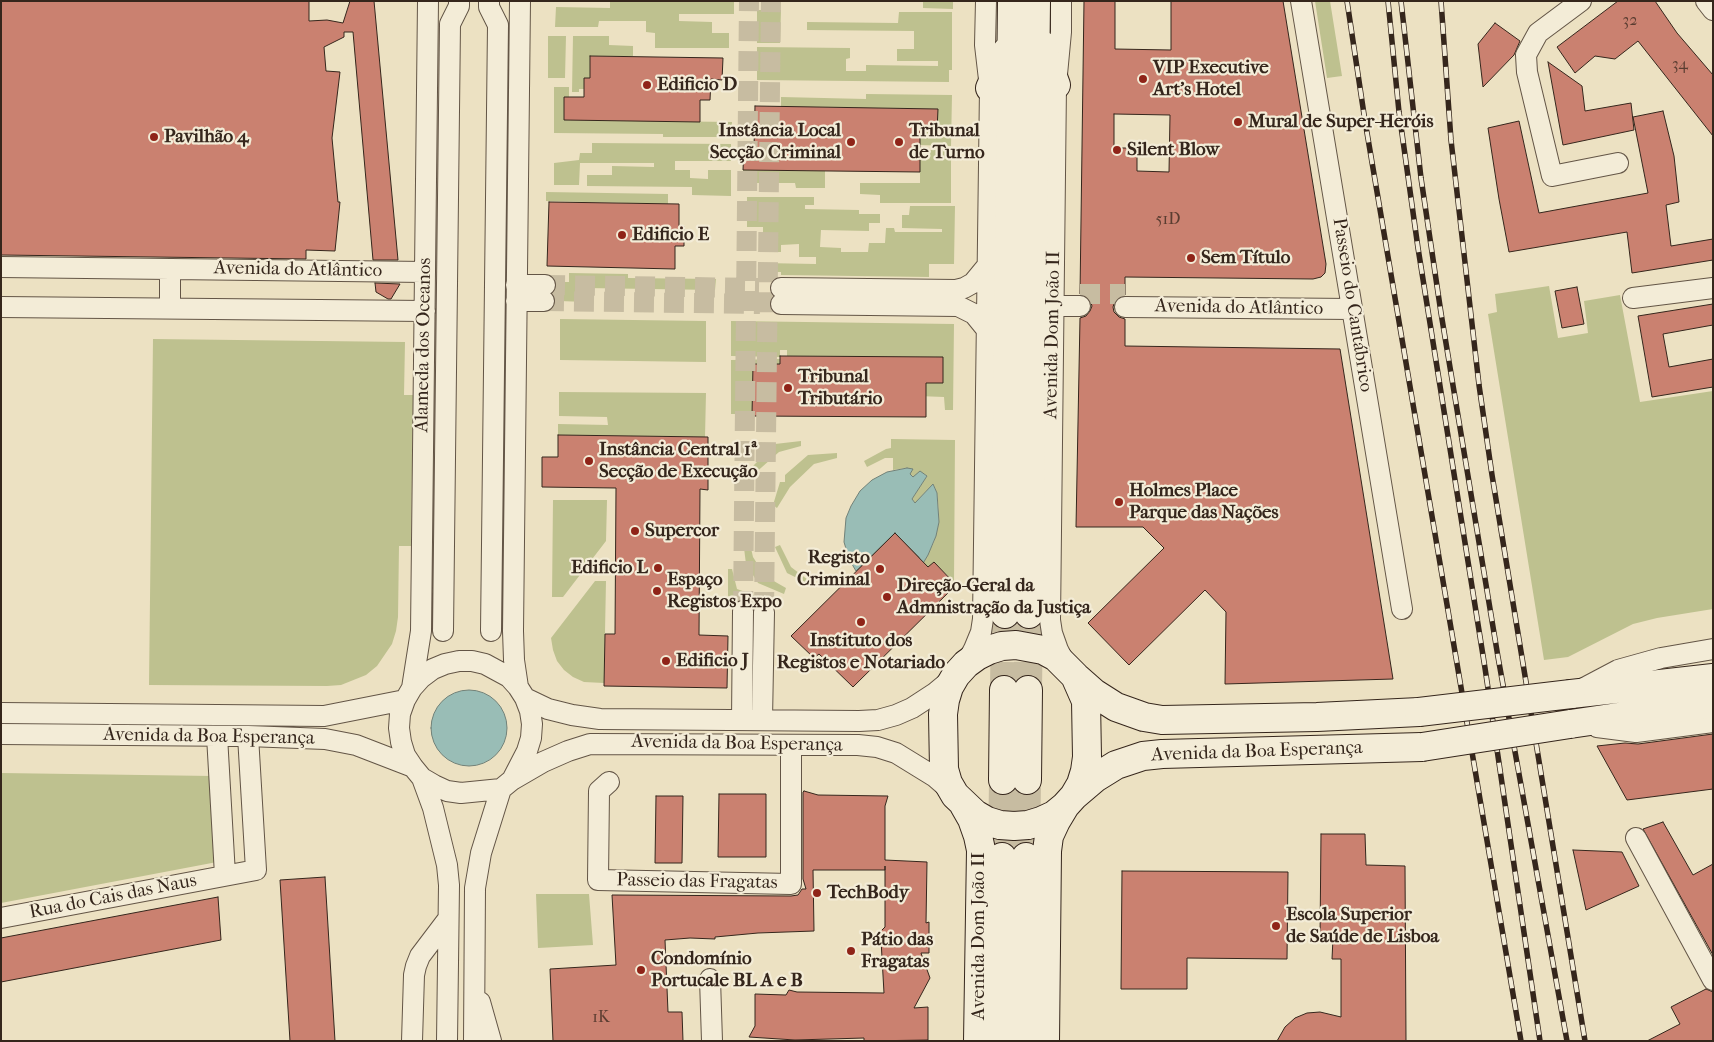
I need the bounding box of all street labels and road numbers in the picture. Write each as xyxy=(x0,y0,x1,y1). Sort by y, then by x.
street label: Passeio do Cantábrico xyxy=(1327,216,1377,394)
street label: Avenida Dom João II xyxy=(1040,251,1066,419)
street label: Avenida do Atlântico xyxy=(214,257,382,283)
street label: Alameda dos Oceanos xyxy=(411,257,437,433)
street label: Avenida do Atlântico xyxy=(1155,295,1323,321)
street label: Avenida da Boa Esperança xyxy=(103,724,315,750)
street label: Avenida da Boa Esperança xyxy=(631,731,843,757)
street label: Avenida da Boa Esperança xyxy=(1151,737,1363,767)
street label: Avenida Dom João II xyxy=(968,852,990,1020)
street label: Passeio das Fragatas xyxy=(616,869,778,895)
street label: Rua do Cais das Naus xyxy=(27,870,199,924)

